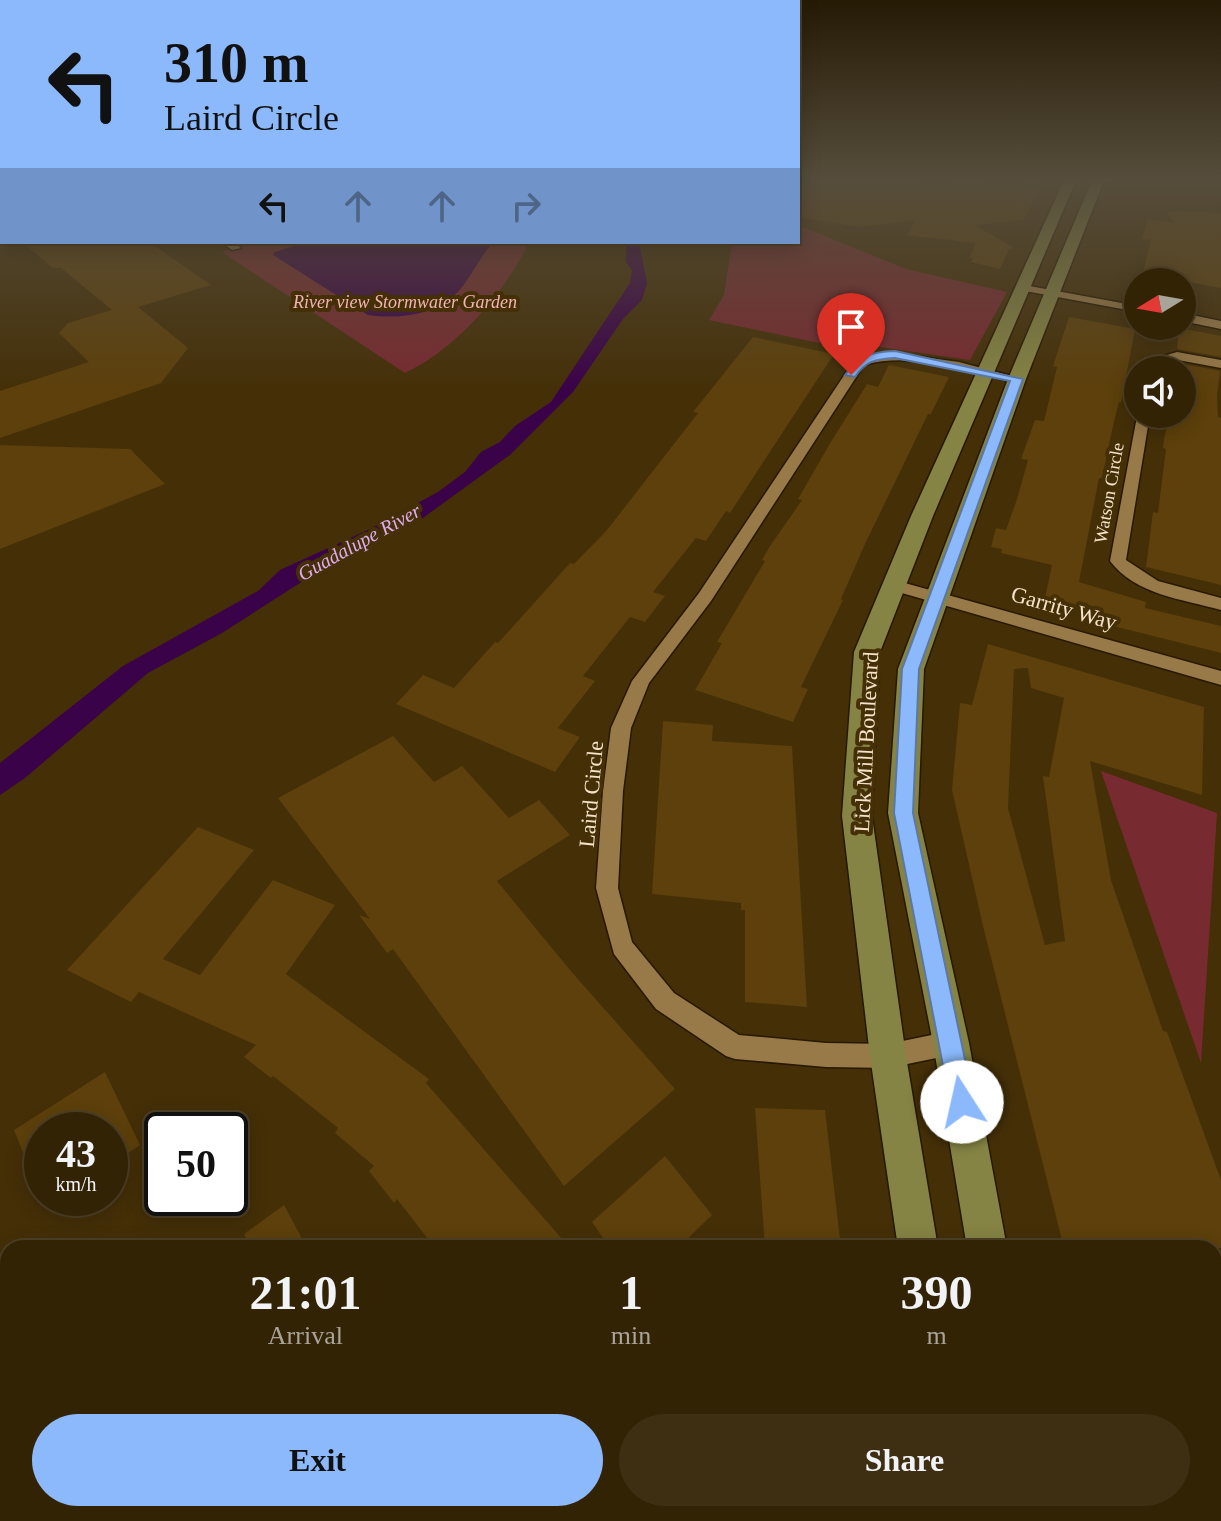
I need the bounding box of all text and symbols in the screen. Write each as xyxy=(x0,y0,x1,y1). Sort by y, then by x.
icon: left xyxy=(32,32,136,136)
text: 310 m xyxy=(164,32,309,94)
text: Laird Circle xyxy=(164,98,339,138)
icon: left xyxy=(252,184,296,228)
icon: ahead xyxy=(336,184,380,228)
icon: ahead xyxy=(420,184,464,228)
icon: right xyxy=(504,184,548,228)
north arrow xyxy=(1124,268,1196,340)
map controls xyxy=(1124,268,1196,428)
park label: River view Stormwater Garden xyxy=(292,292,517,312)
pin xyxy=(817,293,885,375)
icon: arrive xyxy=(829,305,873,349)
button: sound xyxy=(1124,356,1196,428)
street label: Watson Circle xyxy=(1090,441,1128,545)
water label: Guadalupe River xyxy=(294,499,425,586)
street label: Garrity Way xyxy=(1008,581,1120,635)
street label: Lick Mill Boulevard xyxy=(849,651,883,833)
street label: Laird Circle xyxy=(574,740,608,848)
position arrow xyxy=(920,1060,1004,1144)
speed limit sign: 50 xyxy=(144,1112,248,1216)
text: 43 xyxy=(56,1131,96,1176)
text: km/h xyxy=(55,1173,97,1195)
text: 21:01 xyxy=(249,1266,361,1319)
text: 1 xyxy=(619,1266,643,1319)
text: 390 xyxy=(901,1266,973,1319)
text: Arrival xyxy=(268,1321,343,1350)
text: min xyxy=(611,1321,651,1350)
text: m xyxy=(926,1321,947,1350)
button: Exit xyxy=(32,1414,603,1506)
button: Share xyxy=(619,1414,1190,1506)

